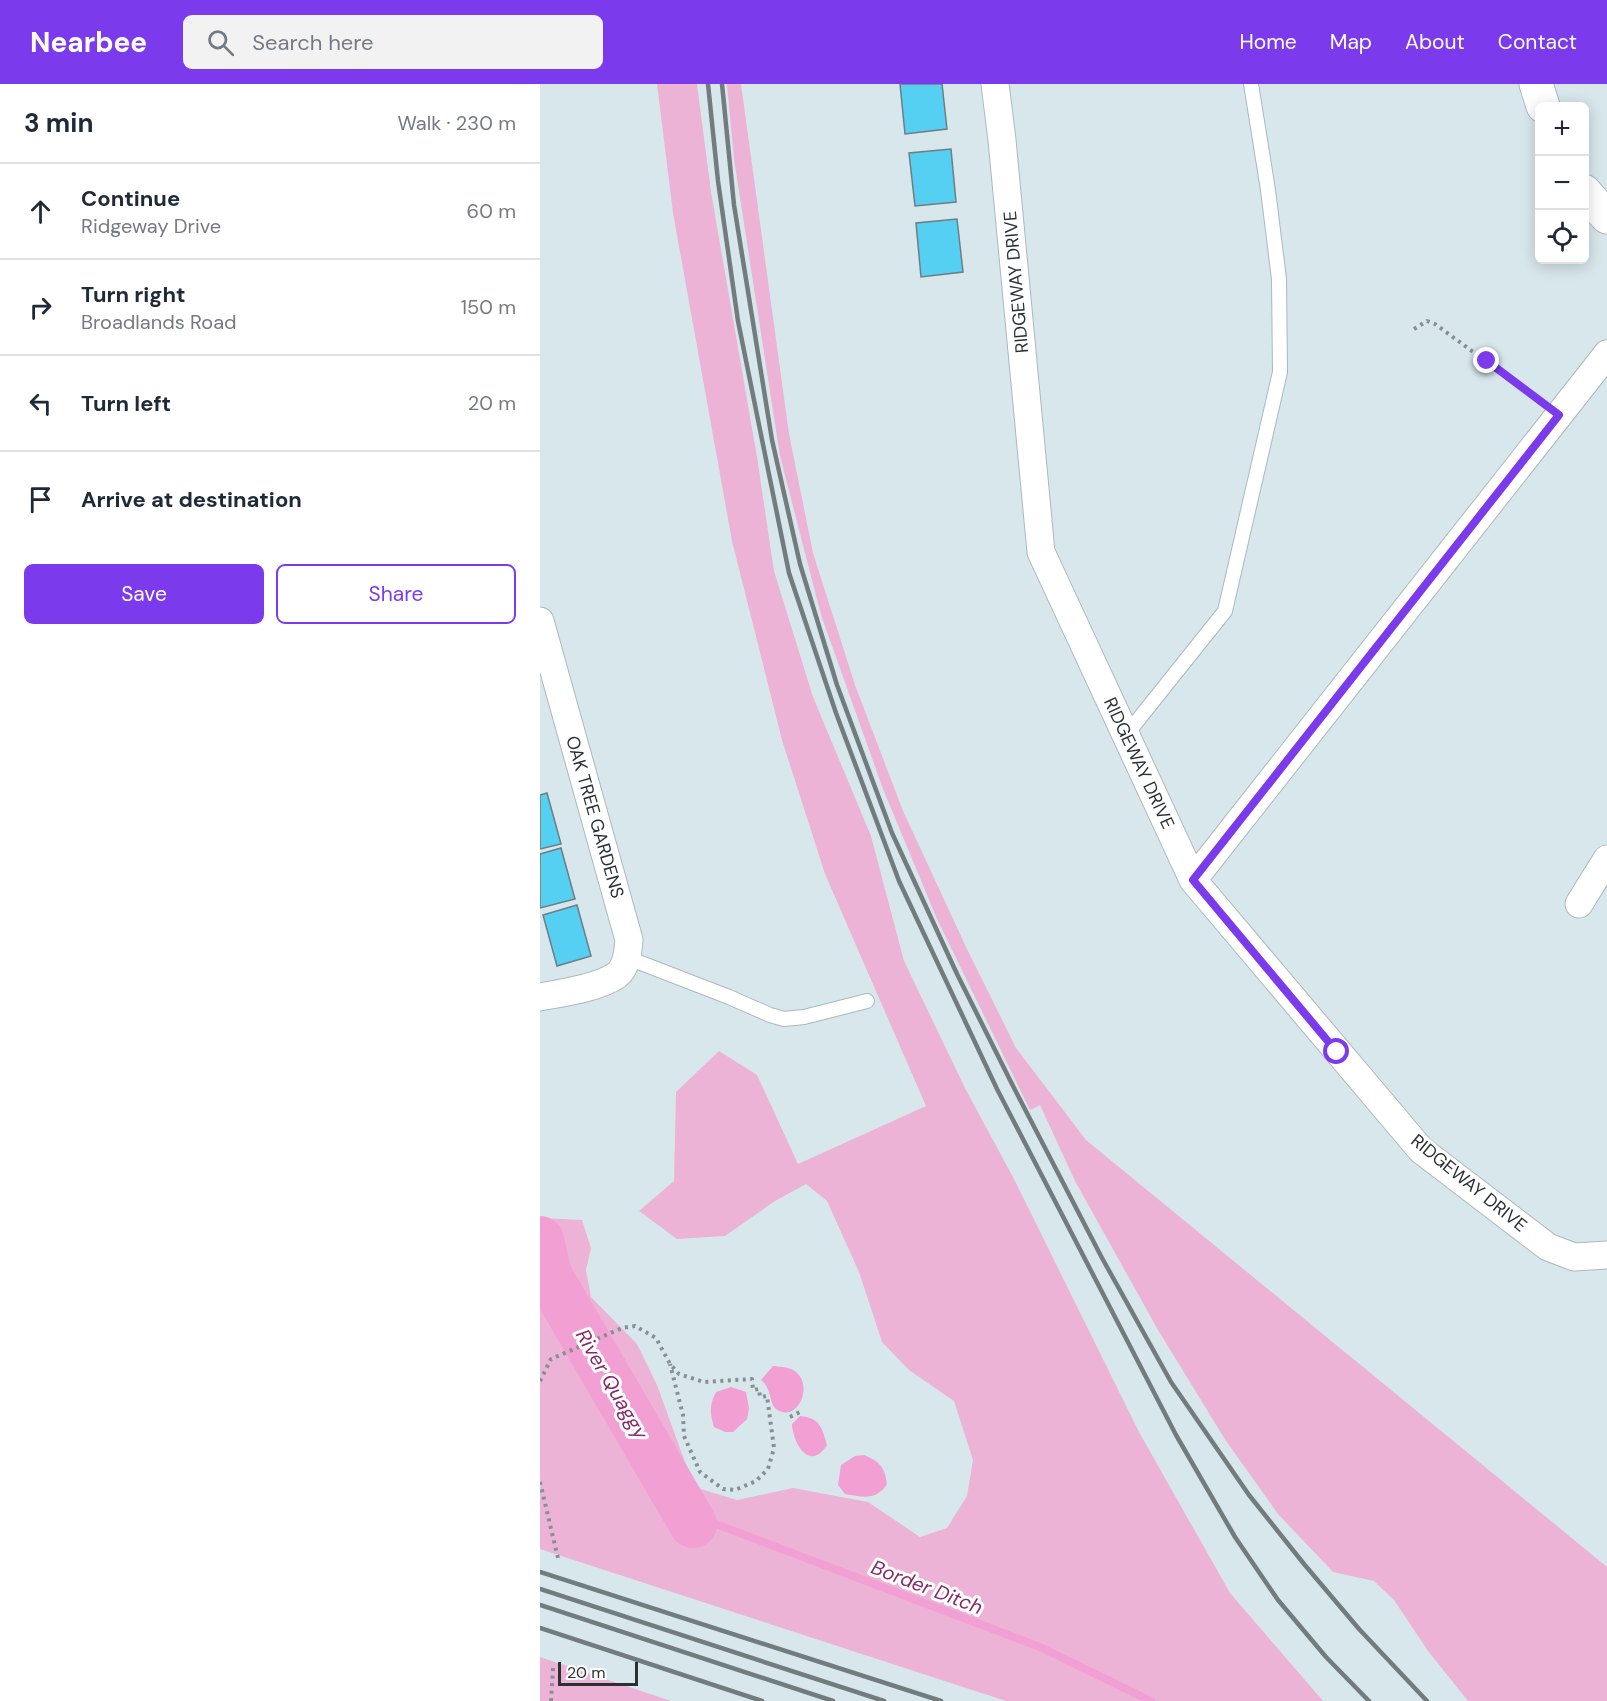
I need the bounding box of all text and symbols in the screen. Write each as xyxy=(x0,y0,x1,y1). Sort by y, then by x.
search box xyxy=(183,15,603,69)
text: Nearbee xyxy=(30,24,147,61)
icon: search xyxy=(204,26,237,59)
text: Search here xyxy=(252,28,374,57)
text: Home xyxy=(1239,28,1297,56)
text: Map xyxy=(1330,28,1372,56)
text: About xyxy=(1405,28,1465,56)
text: Contact xyxy=(1498,28,1577,56)
map controls xyxy=(1535,102,1589,264)
button: + xyxy=(1535,102,1589,156)
text: 3 min xyxy=(24,106,93,140)
text: Walk · 230 m xyxy=(397,110,516,136)
button: − xyxy=(1535,156,1589,210)
text: Continue xyxy=(81,184,180,213)
icon: ahead xyxy=(24,195,57,228)
text: 60 m xyxy=(467,198,516,224)
street label: RIDGEWAY DRIVE xyxy=(998,210,1034,354)
button: locate xyxy=(1535,210,1589,264)
text: Ridgeway Drive xyxy=(81,213,221,239)
text: Turn right xyxy=(81,280,186,309)
icon: right xyxy=(24,291,57,324)
text: 150 m xyxy=(461,294,516,320)
text: Broadlands Road xyxy=(81,309,237,335)
route end xyxy=(1473,347,1499,373)
icon: left xyxy=(24,387,57,420)
text: Turn left xyxy=(81,389,171,418)
text: 20 m xyxy=(468,390,516,416)
icon: arrive xyxy=(24,483,57,516)
text: Arrive at destination xyxy=(81,485,302,514)
button: Save xyxy=(24,564,264,624)
button: Share xyxy=(276,564,516,624)
street label: RIDGEWAY DRIVE xyxy=(1098,693,1180,833)
street label: OAK TREE GARDENS xyxy=(560,733,630,901)
route start xyxy=(1323,1038,1349,1064)
street label: RIDGEWAY DRIVE xyxy=(1406,1129,1532,1237)
water label: River Quaggy xyxy=(570,1324,654,1445)
water label: Border Ditch xyxy=(868,1554,986,1620)
scale bar xyxy=(558,1659,638,1686)
text: 20 m xyxy=(567,1662,606,1683)

